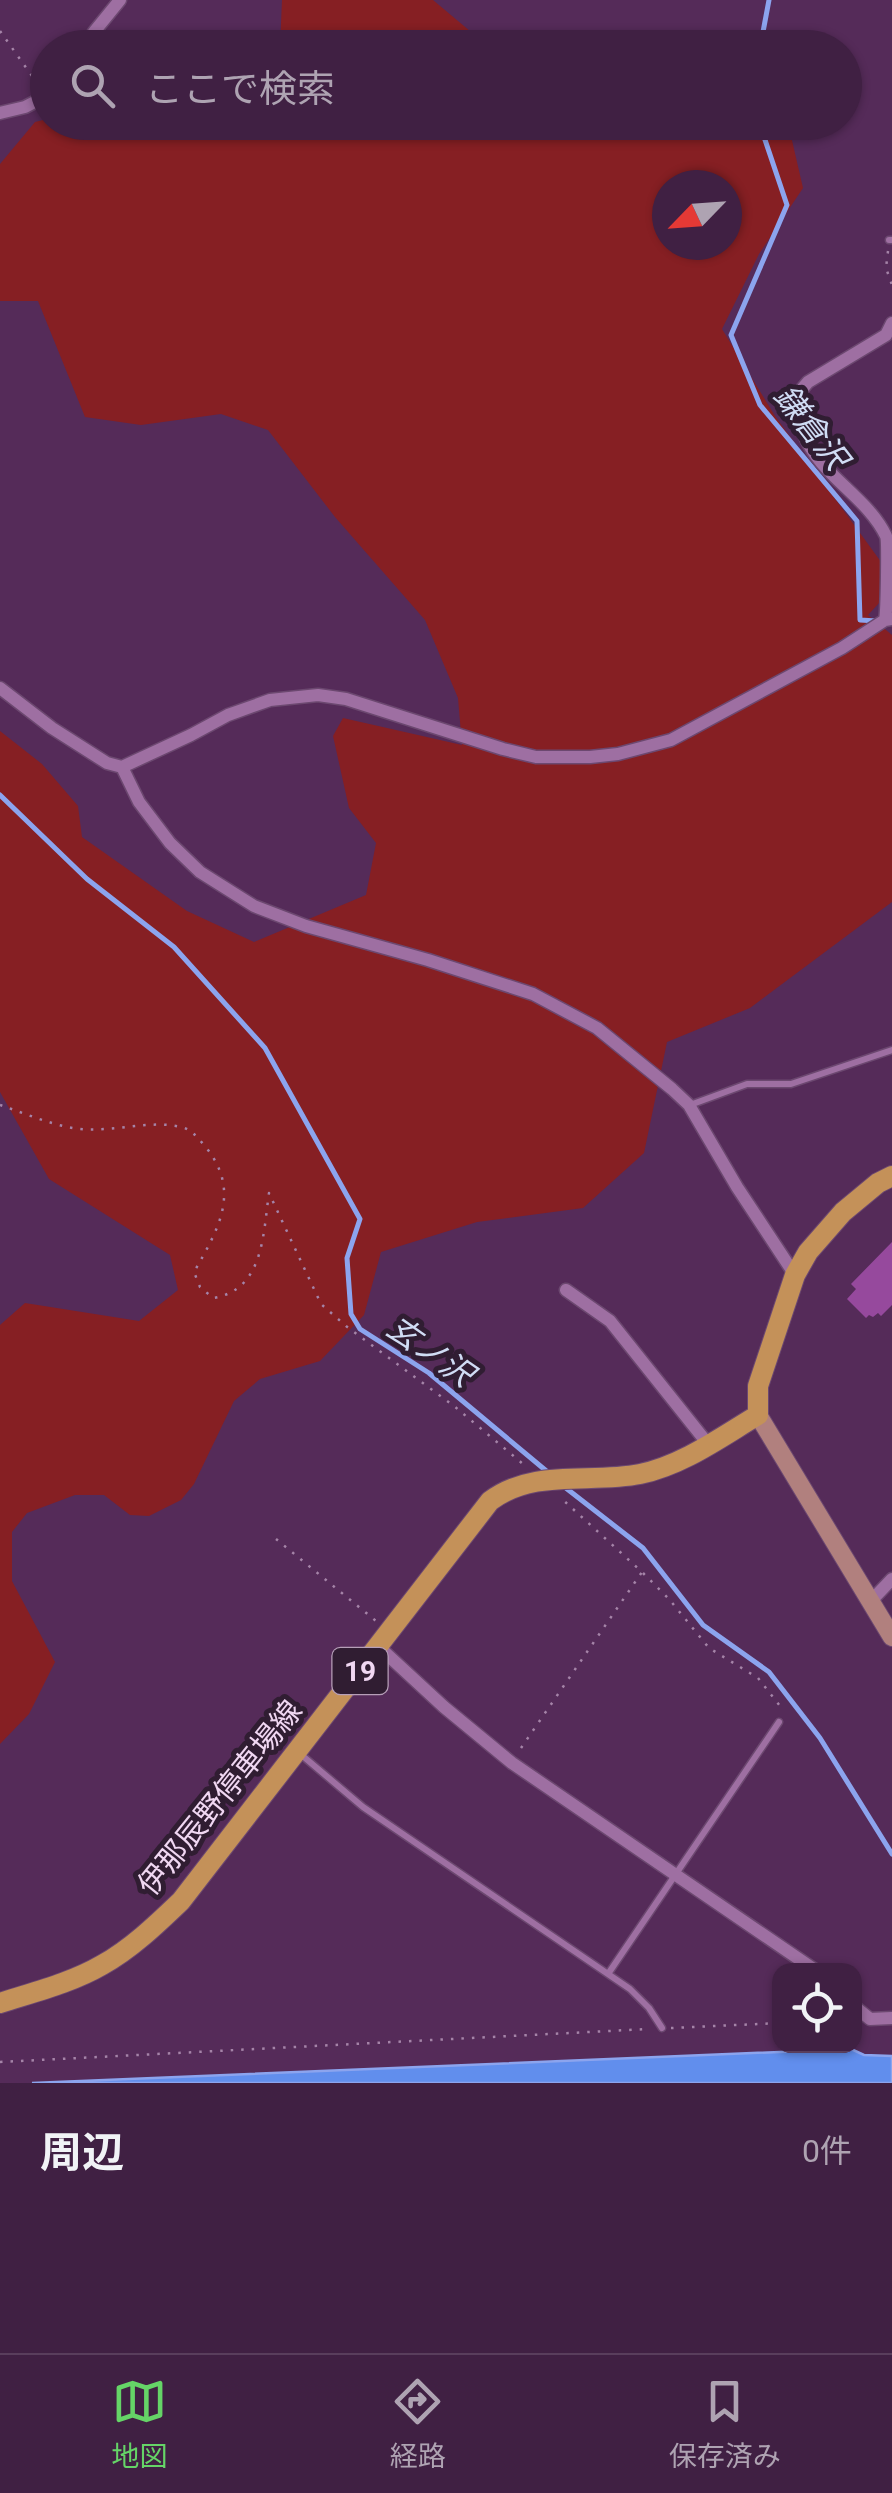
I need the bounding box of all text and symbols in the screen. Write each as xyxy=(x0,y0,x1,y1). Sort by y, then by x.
search box xyxy=(30,30,862,140)
icon: search xyxy=(65,58,120,113)
text: ここで検索 xyxy=(145,67,335,111)
north arrow xyxy=(652,170,742,260)
water label: 鎌倉沢 xyxy=(766,377,858,480)
water label: 玄ノ沢 xyxy=(380,1308,483,1396)
road number: 19 xyxy=(332,1648,388,1694)
street label: 伊那辰野停車場線 xyxy=(130,1693,309,1902)
map controls xyxy=(772,1963,862,2053)
button: locate xyxy=(772,1963,862,2053)
text: 周辺 xyxy=(40,2128,124,2177)
text: 0件 xyxy=(802,2132,852,2170)
tab: 地図 xyxy=(111,2374,167,2474)
tab: 経路 xyxy=(390,2374,446,2474)
tab: 保存済み xyxy=(669,2374,781,2474)

